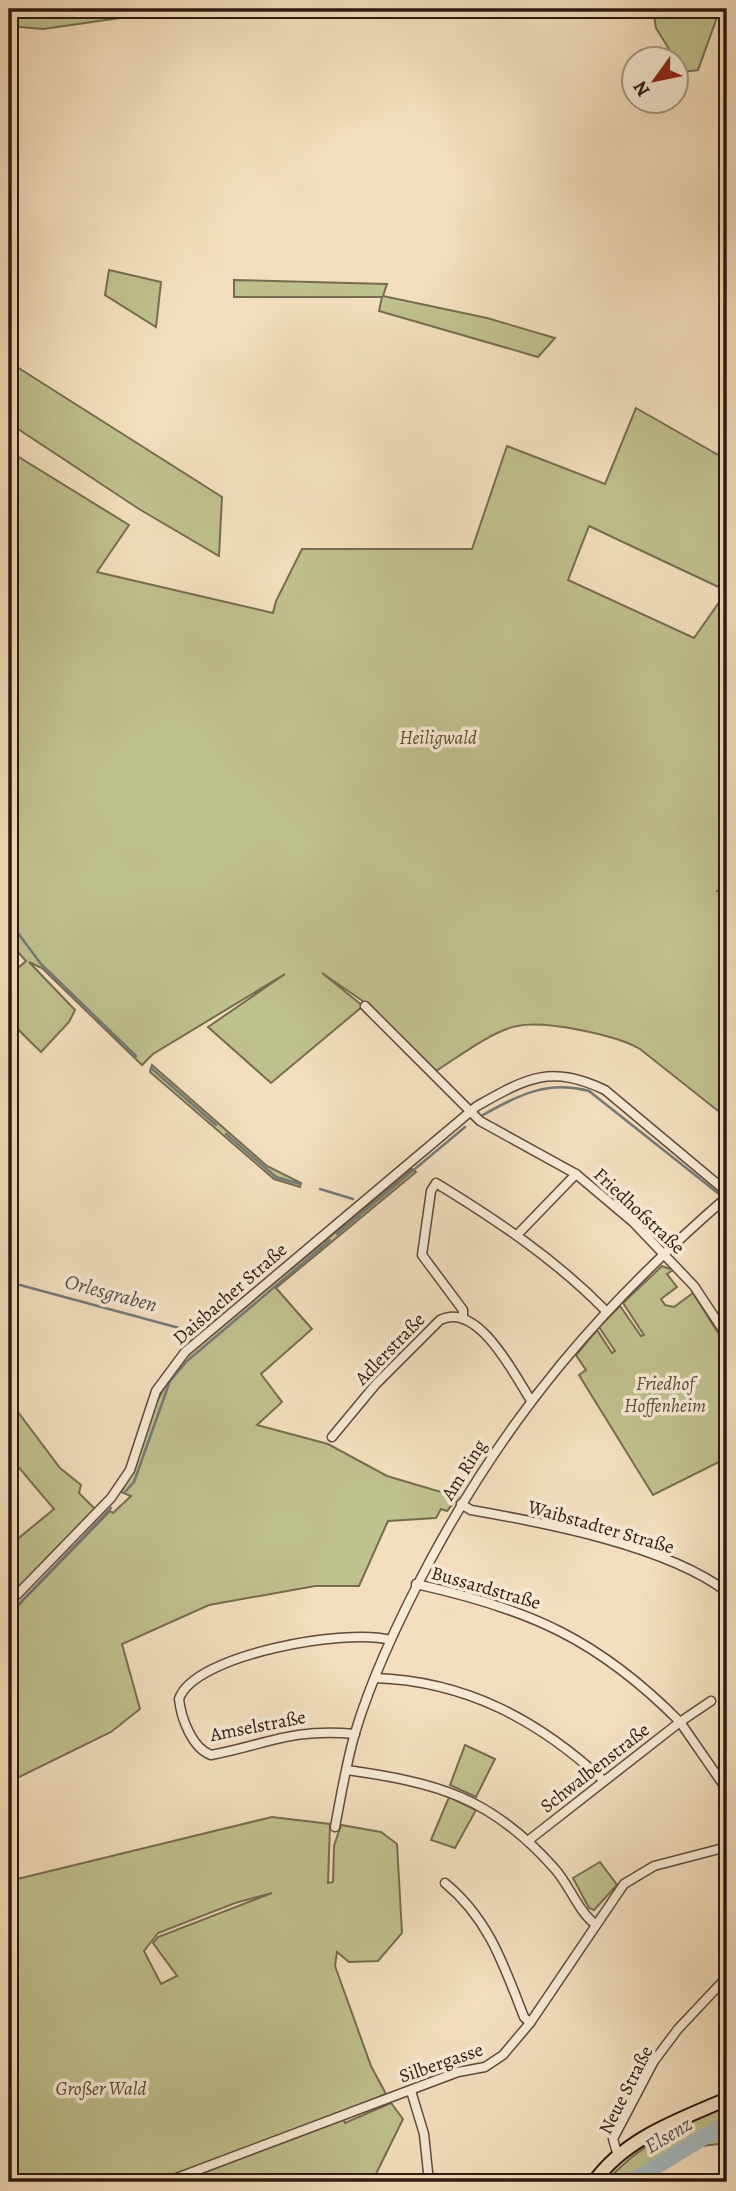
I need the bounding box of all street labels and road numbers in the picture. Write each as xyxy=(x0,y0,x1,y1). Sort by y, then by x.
street label: Friedhofstraße xyxy=(588,1162,690,1260)
street label: Daisbacher Straße xyxy=(167,1237,293,1351)
street label: Adlerstraße xyxy=(348,1307,431,1391)
street label: Am Ring xyxy=(435,1434,493,1506)
street label: Waibstadter Straße xyxy=(524,1493,677,1560)
street label: Bussardstraße xyxy=(428,1560,544,1616)
street label: Amselstraße xyxy=(207,1704,308,1748)
street label: Schwalbenstraße xyxy=(535,1717,655,1819)
street label: Silbergasse xyxy=(396,2037,486,2089)
street label: Neue Straße xyxy=(593,2041,659,2139)

